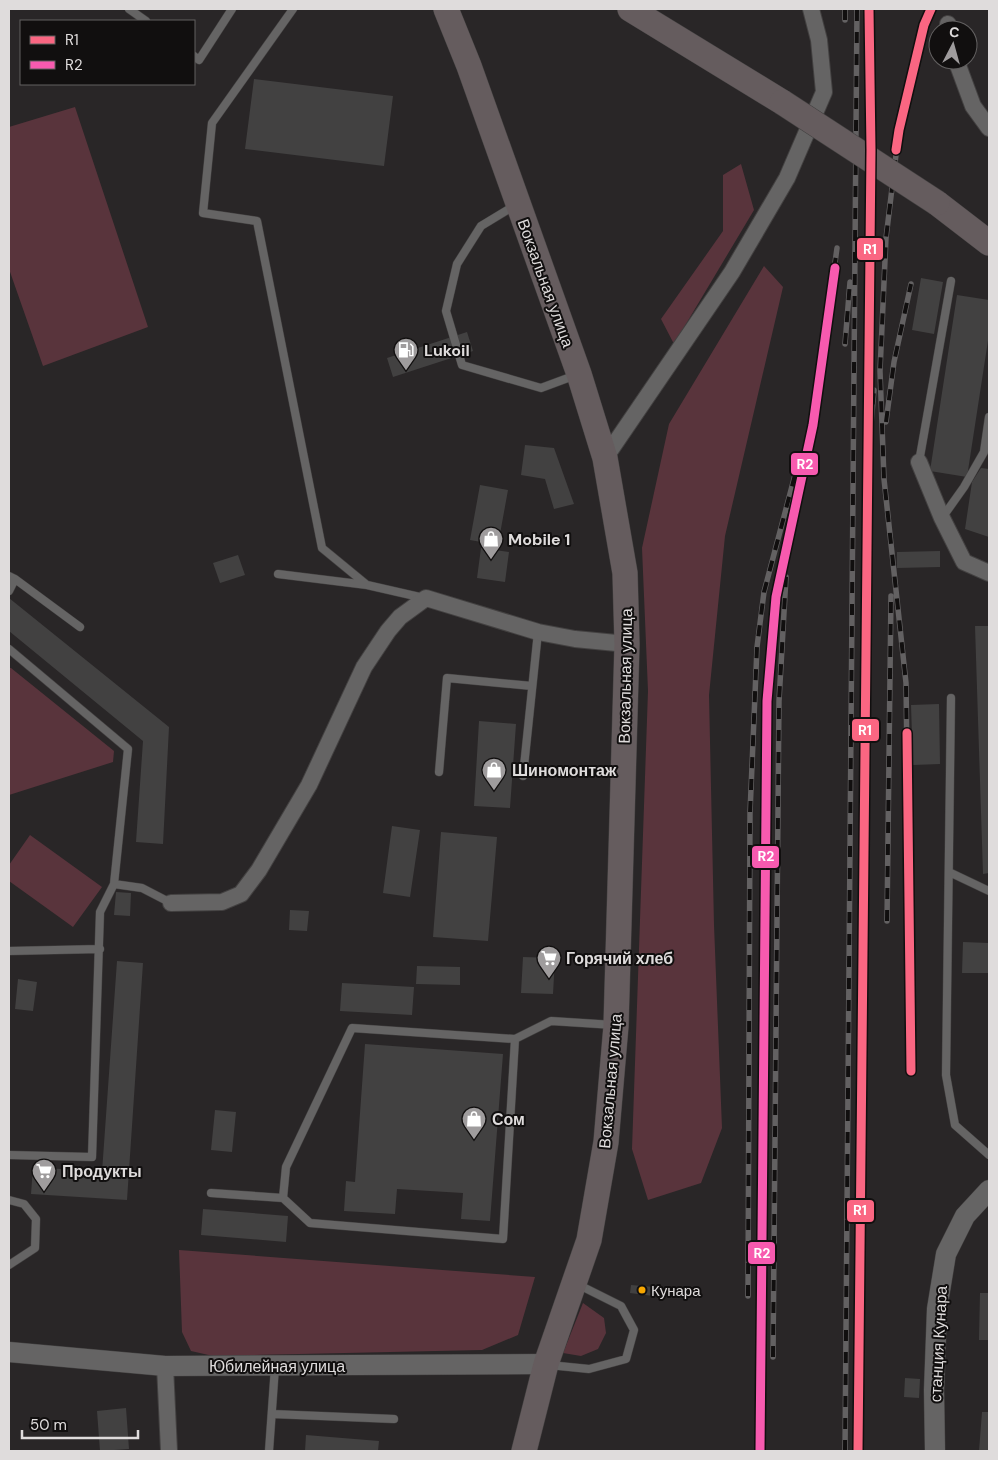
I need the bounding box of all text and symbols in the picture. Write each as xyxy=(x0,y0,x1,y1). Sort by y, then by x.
legend xyxy=(20,20,195,85)
north arrow xyxy=(928,20,978,70)
text: С xyxy=(948,23,960,42)
text: R1 xyxy=(65,30,79,50)
text: R2 xyxy=(65,55,83,75)
street label: Вокзальная улица xyxy=(513,216,579,350)
line badge: R1 xyxy=(856,237,884,261)
text: R1 xyxy=(863,240,877,258)
fuel station icon: Lukoil xyxy=(393,337,419,371)
place label: Lukoil xyxy=(424,340,470,361)
line badge: R2 xyxy=(790,452,819,476)
text: R2 xyxy=(797,455,813,473)
shop icon: Mobile 1 xyxy=(478,526,504,560)
place label: Mobile 1 xyxy=(508,529,570,550)
street label: Вокзальная улица xyxy=(614,608,637,744)
line badge: R1 xyxy=(851,718,880,742)
text: R1 xyxy=(858,721,872,739)
shop icon: Шиномонтаж xyxy=(481,757,507,791)
place label: Шиномонтаж xyxy=(512,760,617,781)
line badge: R2 xyxy=(751,845,780,869)
text: R2 xyxy=(758,847,774,865)
supermarket icon: Горячий хлеб xyxy=(536,945,562,979)
place label: Горячий хлеб xyxy=(566,948,673,969)
street label: Вокзальная улица xyxy=(594,1013,627,1149)
shop icon: Сом xyxy=(461,1106,487,1140)
place label: Сом xyxy=(492,1109,525,1130)
supermarket icon: Продукты xyxy=(31,1158,57,1192)
place label: Продукты xyxy=(62,1161,142,1182)
line badge: R1 xyxy=(846,1199,875,1223)
text: R1 xyxy=(853,1201,867,1219)
line badge: R2 xyxy=(747,1241,776,1265)
text: R2 xyxy=(754,1244,770,1262)
place label: Кунара xyxy=(651,1281,701,1301)
marker: Кунара xyxy=(637,1285,647,1295)
street label: станция Кунара xyxy=(925,1285,952,1403)
street label: Юбилейная улица xyxy=(209,1356,345,1377)
scale bar xyxy=(22,1408,139,1440)
text: 50 m xyxy=(30,1415,67,1435)

